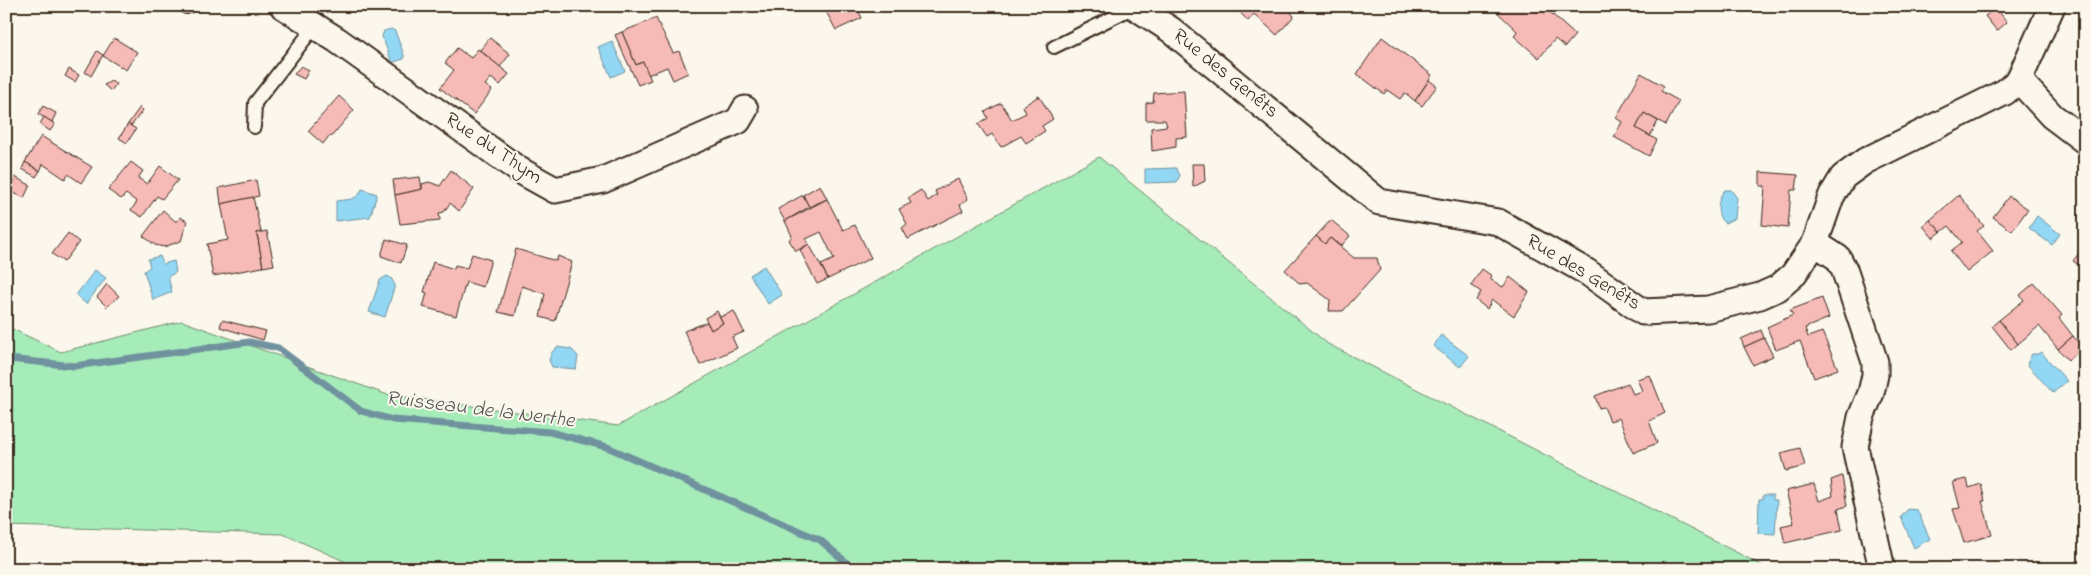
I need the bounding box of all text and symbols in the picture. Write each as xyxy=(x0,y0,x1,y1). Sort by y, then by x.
street label: Rue des Genêts xyxy=(1166,22,1284,126)
street label: Rue du Thym xyxy=(439,106,547,192)
street label: Rue des Genêts xyxy=(1520,227,1646,319)
water label: Ruisseau de la Nerthe xyxy=(384,384,578,437)

